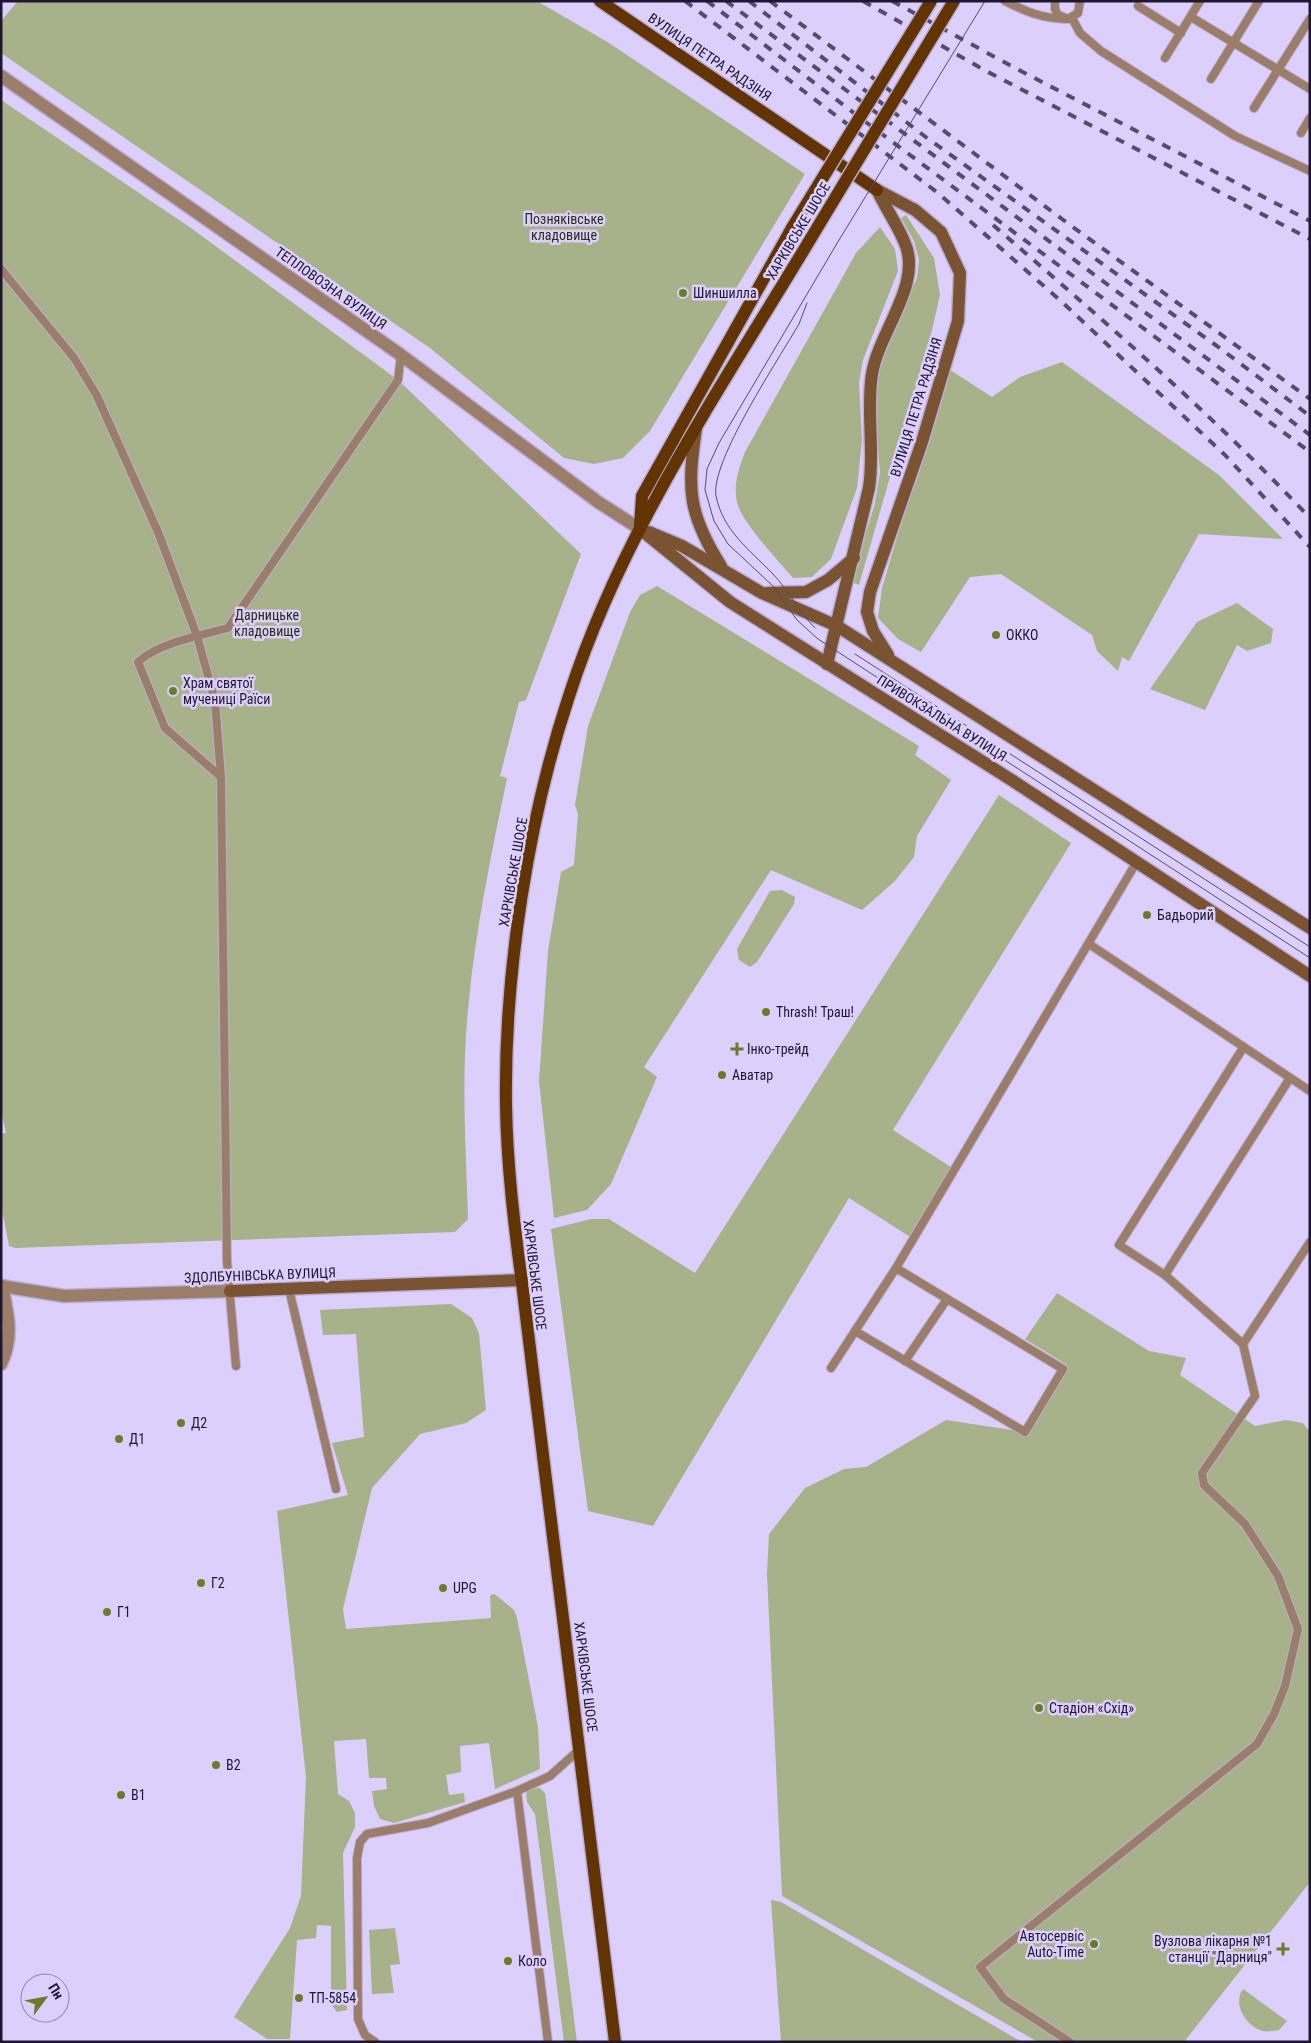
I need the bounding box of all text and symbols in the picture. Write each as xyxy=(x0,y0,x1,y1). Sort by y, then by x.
street label: ВУЛИЦЯ ПЕТРА РАДЗІНЯ xyxy=(645,10,775,104)
street label: ХАРКІВСЬКЕ ШОСЕ xyxy=(763,179,833,283)
park label: Позняківське кладовище xyxy=(524,211,604,243)
street label: ТЕПЛОВОЗНА ВУЛИЦЯ xyxy=(272,243,390,333)
place label: Шиншилла xyxy=(693,285,757,301)
marker: Шиншилла xyxy=(677,287,689,299)
street label: ВУЛИЦЯ ПЕТРА РАДЗІНЯ xyxy=(887,335,945,479)
park label: Дарницьке кладовище xyxy=(234,607,300,639)
place label: ОККО xyxy=(1006,627,1038,643)
marker: ОККО xyxy=(990,629,1002,641)
street label: ПРИВОКЗАЛЬНА ВУЛИЦЯ xyxy=(874,672,1010,764)
place label: Храм святої мучениці Раїси xyxy=(183,675,270,707)
marker: Храм святої мучениці Раїси xyxy=(167,685,179,697)
street label: ХАРКІВСЬКЕ ШОСЕ xyxy=(495,816,531,928)
place label: Бадьорий xyxy=(1157,907,1214,923)
marker: Бадьорий xyxy=(1141,909,1153,921)
place label: Thrash! Траш! xyxy=(776,1004,854,1020)
marker: Thrash! Траш! xyxy=(760,1006,772,1018)
place label: Інко-трейд xyxy=(747,1041,809,1057)
marker: Інко-трейд xyxy=(731,1043,743,1055)
place label: Аватар xyxy=(732,1067,773,1083)
marker: Аватар xyxy=(716,1069,728,1081)
street label: ХАРКІВСЬКЕ ШОСЕ xyxy=(520,1219,550,1331)
street label: ЗДОЛБУНІВСЬКА ВУЛИЦЯ xyxy=(184,1264,336,1286)
place label: Д2 xyxy=(191,1415,207,1431)
marker: Д2 xyxy=(175,1417,187,1429)
place label: Д1 xyxy=(129,1431,145,1447)
marker: Д1 xyxy=(113,1433,125,1445)
place label: Г2 xyxy=(211,1575,225,1591)
marker: Г2 xyxy=(195,1577,207,1589)
place label: UPG xyxy=(453,1580,477,1596)
marker: UPG xyxy=(437,1582,449,1594)
place label: Г1 xyxy=(117,1604,131,1620)
marker: Г1 xyxy=(101,1606,113,1618)
street label: ХАРКІВСЬКЕ ШОСЕ xyxy=(571,1621,601,1733)
place label: Стадіон «Схід» xyxy=(1049,1700,1134,1716)
marker: Стадіон «Схід» xyxy=(1033,1702,1045,1714)
place label: В2 xyxy=(226,1757,241,1773)
marker: В2 xyxy=(210,1759,222,1771)
place label: В1 xyxy=(131,1787,146,1803)
marker: В1 xyxy=(115,1789,127,1801)
place label: Автосервіс Auto-Time xyxy=(1020,1928,1084,1960)
place label: Вузлова лікарня №1 станції "Дарниця" xyxy=(1154,1933,1272,1965)
marker: Автосервіс Auto-Time xyxy=(1088,1938,1100,1950)
marker: Вузлова лікарня №1 станції "Дарниця" xyxy=(1276,1942,1290,1956)
place label: Коло xyxy=(518,1953,547,1969)
marker: Коло xyxy=(502,1955,514,1967)
north arrow xyxy=(20,1973,70,2023)
text: Пн xyxy=(45,1980,67,2002)
place label: ТП-5854 xyxy=(309,1990,356,2006)
marker: ТП-5854 xyxy=(293,1992,305,2004)

